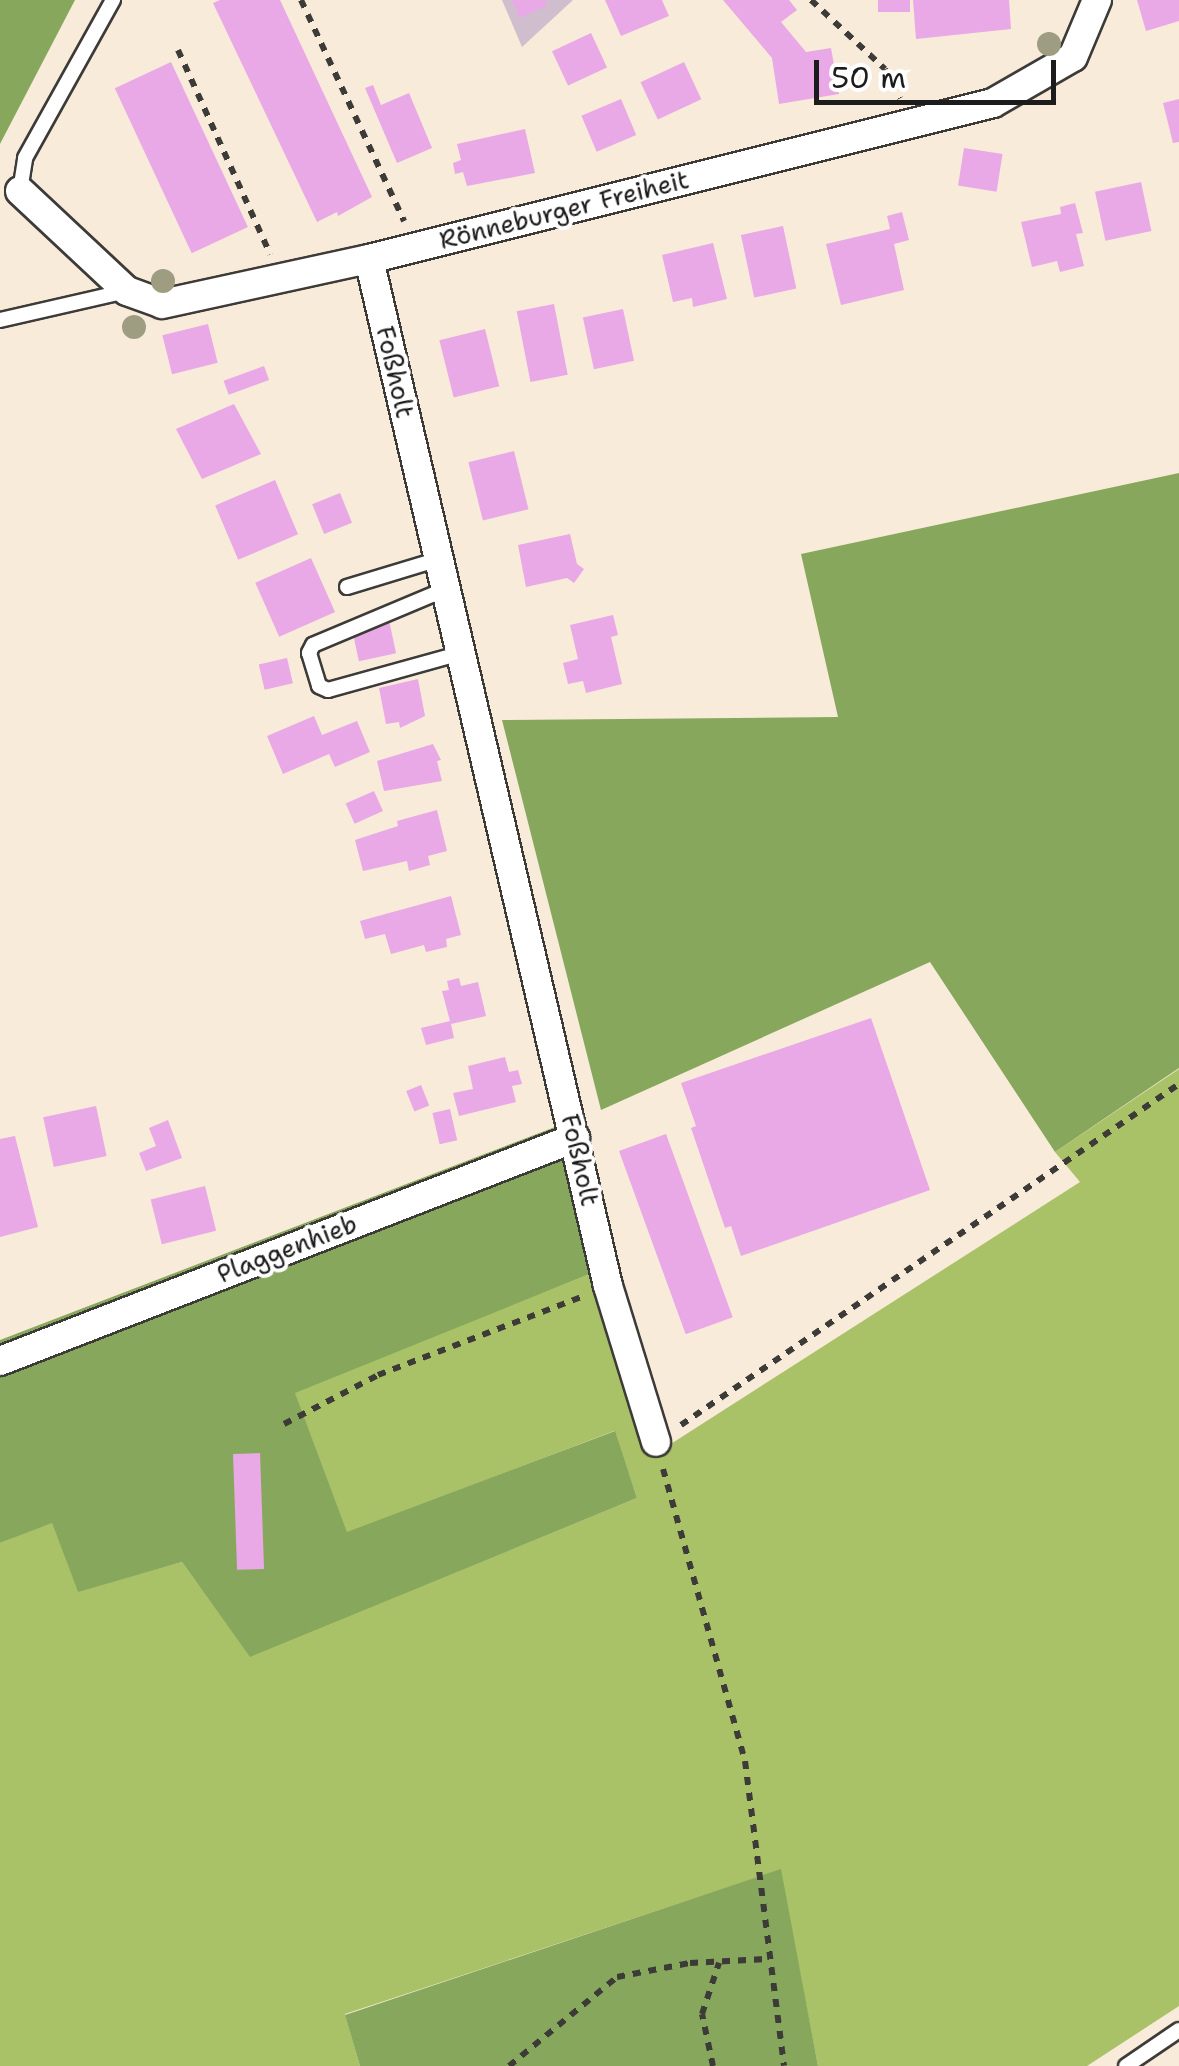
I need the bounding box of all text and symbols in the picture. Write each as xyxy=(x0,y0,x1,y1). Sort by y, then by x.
scale bar xyxy=(819,40,1062,102)
text: 50 m xyxy=(831,57,906,98)
street label: Rönneburger Freiheit xyxy=(436,165,692,255)
street label: Foßholt xyxy=(370,323,420,421)
street label: Foßholt xyxy=(555,1111,605,1209)
street label: Plaggenhieb xyxy=(213,1209,361,1289)

